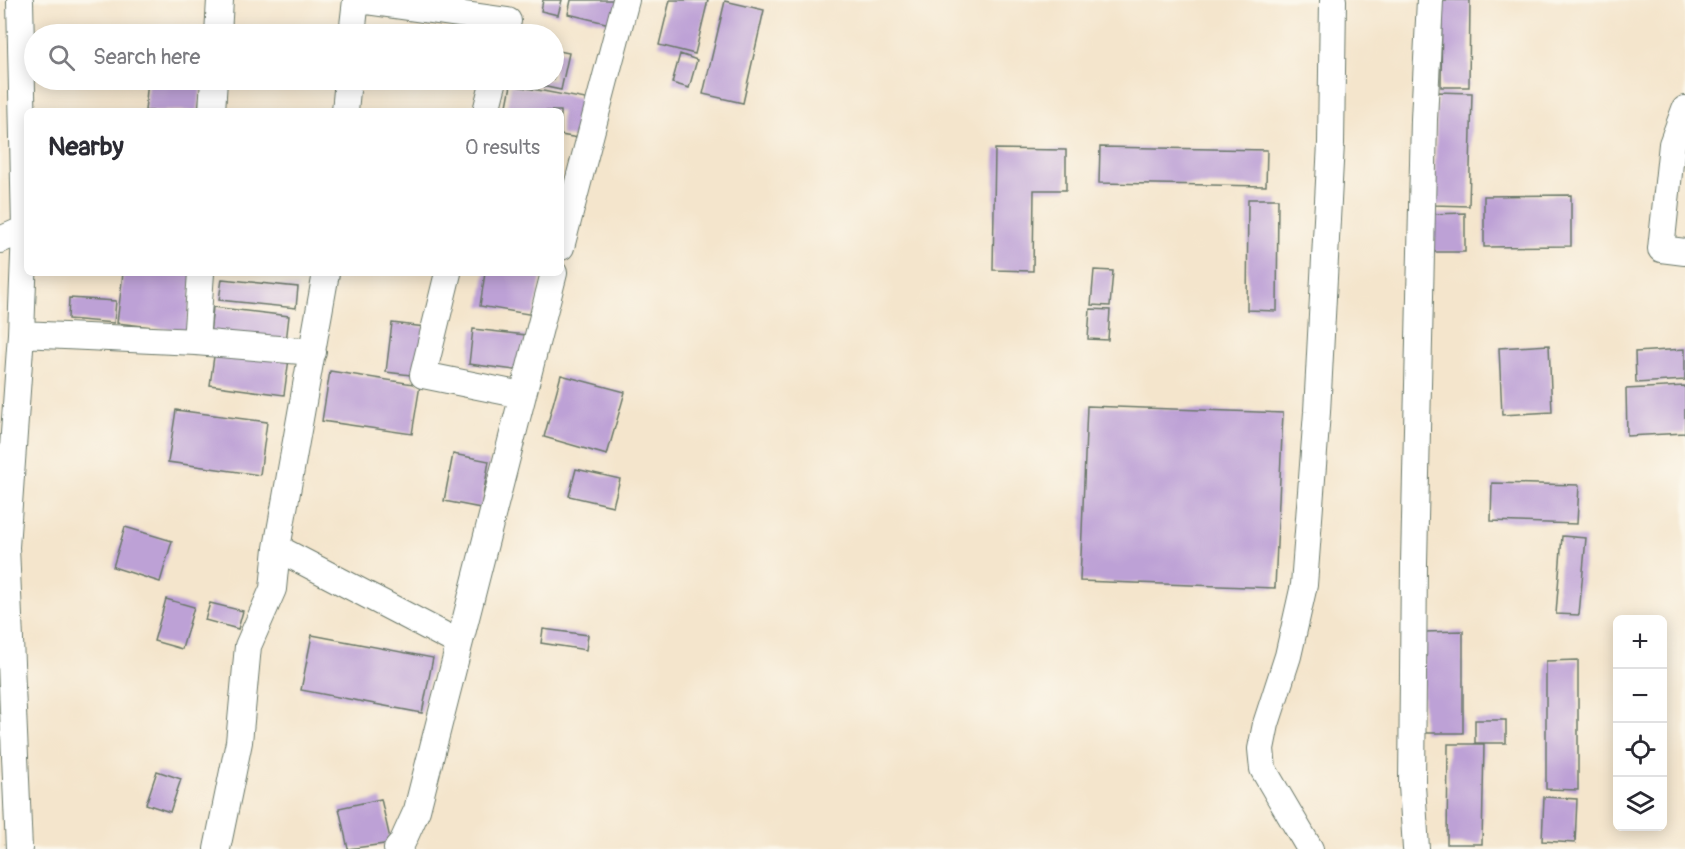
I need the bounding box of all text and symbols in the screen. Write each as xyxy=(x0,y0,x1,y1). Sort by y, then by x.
search box xyxy=(24,24,564,90)
icon: search xyxy=(45,41,78,74)
text: Search here xyxy=(93,43,200,71)
text: Nearby xyxy=(48,131,124,163)
text: 0 results xyxy=(465,135,540,160)
map controls xyxy=(1613,615,1667,831)
button: + xyxy=(1613,615,1667,669)
button: − xyxy=(1613,669,1667,723)
button: locate xyxy=(1613,723,1667,777)
button: layers xyxy=(1613,777,1667,831)

